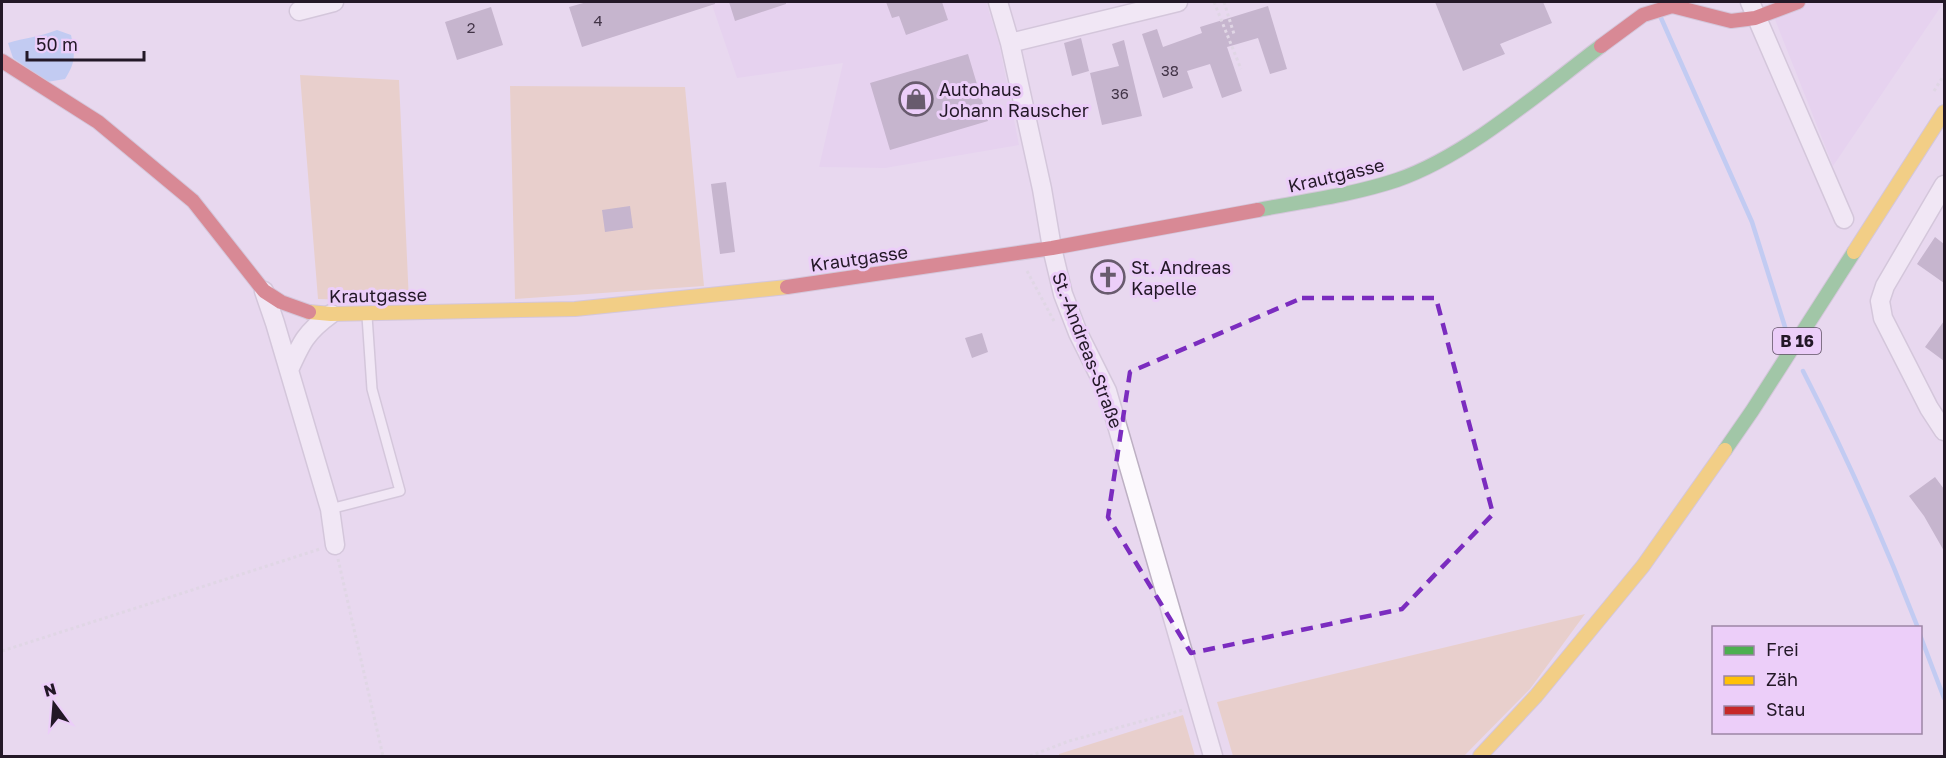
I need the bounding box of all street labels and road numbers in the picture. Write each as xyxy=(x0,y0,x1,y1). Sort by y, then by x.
street label: Krautgasse xyxy=(1286,153,1386,197)
street label: Krautgasse xyxy=(809,240,909,276)
street label: St.-Andreas-Straße xyxy=(1048,269,1128,431)
street label: Krautgasse xyxy=(329,283,427,307)
road number: B 16 xyxy=(1773,328,1821,354)

